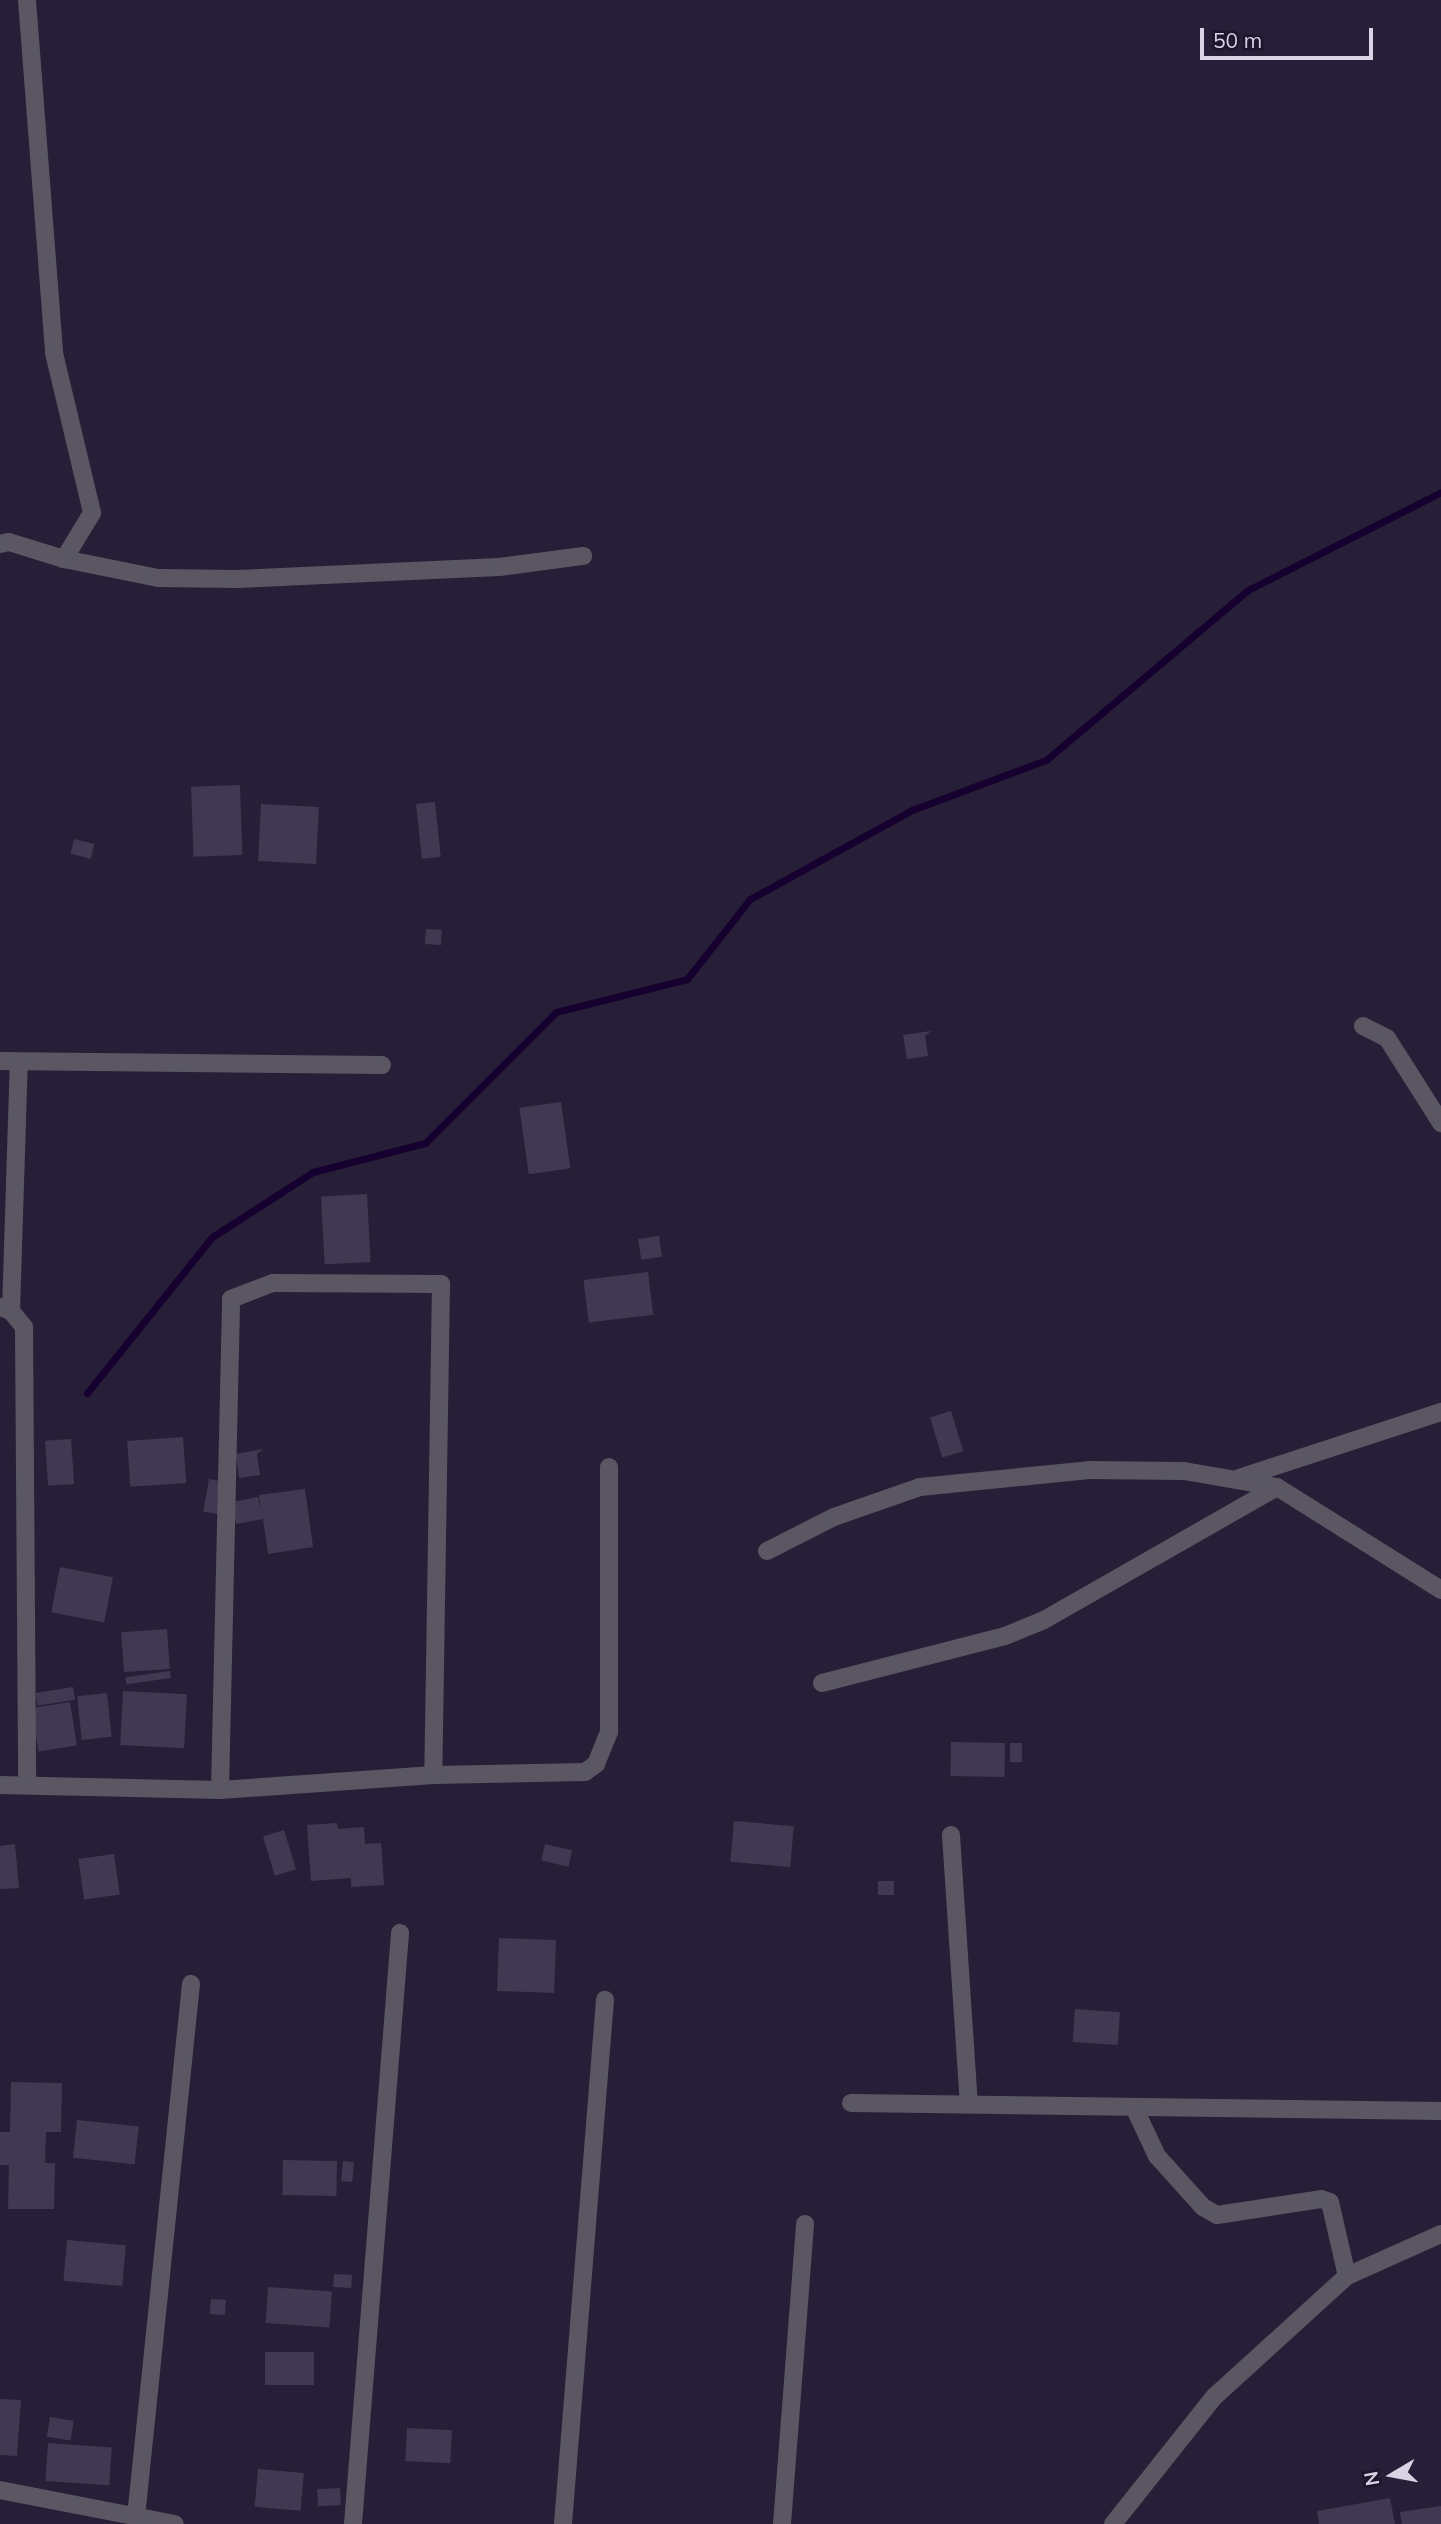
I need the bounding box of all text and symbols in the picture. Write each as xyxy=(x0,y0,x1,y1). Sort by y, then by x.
scale bar xyxy=(1203,14,1376,58)
text: 50 m xyxy=(1213,27,1262,53)
north arrow xyxy=(1357,2440,1427,2510)
text: N xyxy=(1358,2470,1384,2488)

